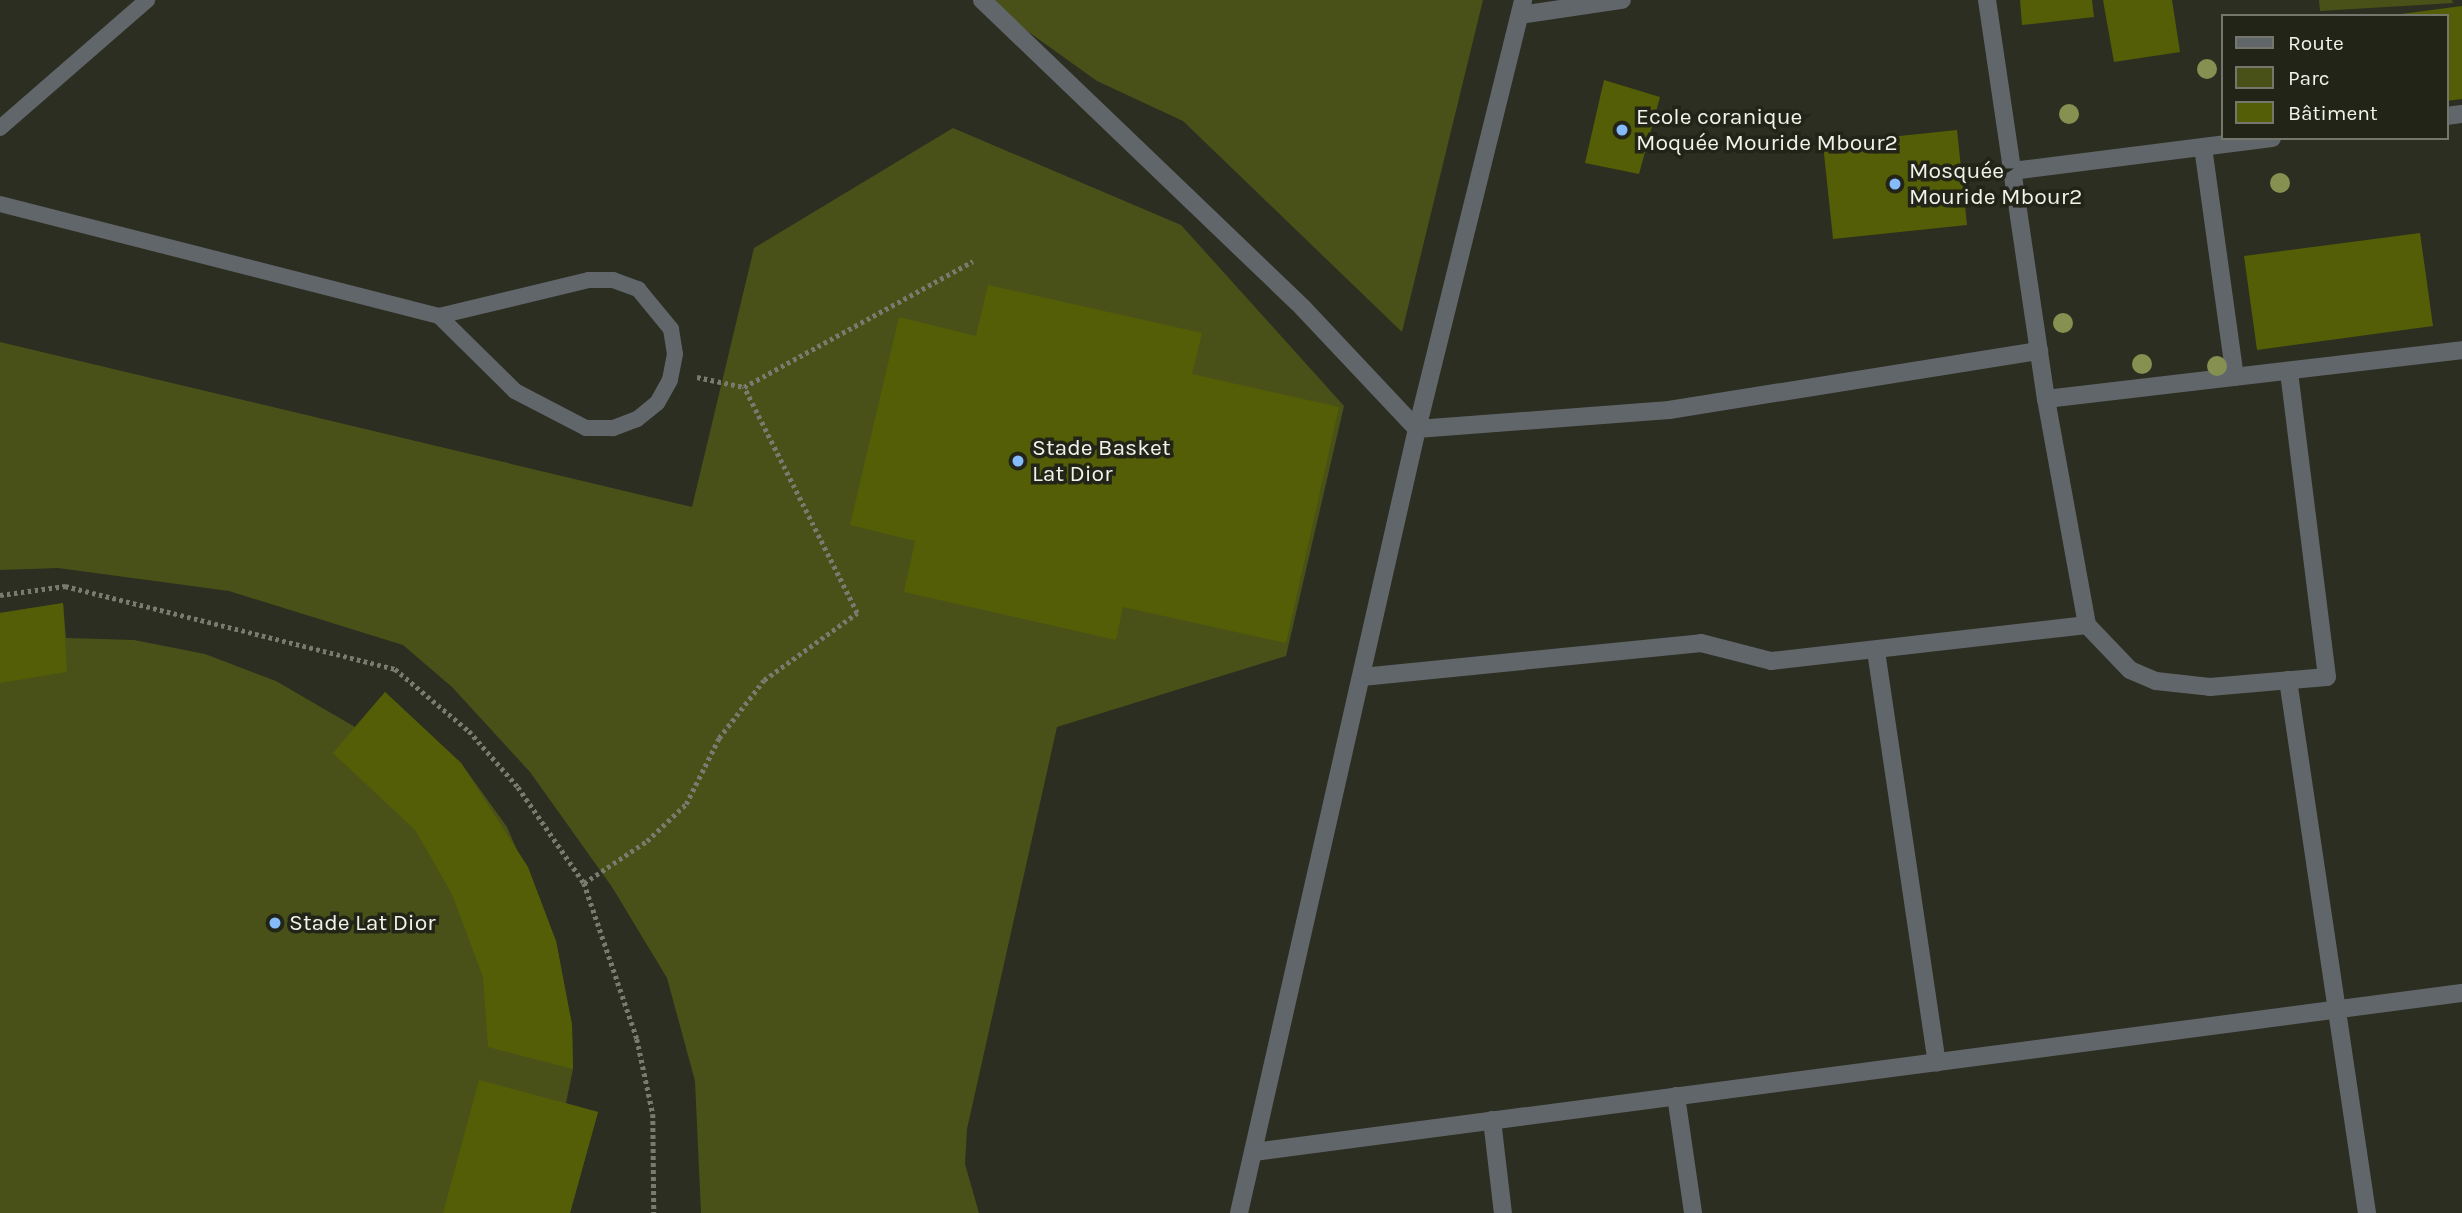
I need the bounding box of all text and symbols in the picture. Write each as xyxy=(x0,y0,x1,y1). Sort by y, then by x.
legend xyxy=(2220,14,2448,140)
text: Route xyxy=(2288,31,2344,55)
text: Parc xyxy=(2288,66,2330,90)
text: Bâtiment xyxy=(2288,101,2378,125)
place label: Ecole coranique Moquée Mouride Mbour2 xyxy=(1636,103,1898,157)
marker: Ecole coranique Moquée Mouride Mbour2 xyxy=(1614,122,1630,138)
place label: Mosquée Mouride Mbour2 xyxy=(1909,157,2082,211)
marker: Mosquée Mouride Mbour2 xyxy=(1887,176,1903,192)
place label: Stade Basket Lat Dior xyxy=(1032,434,1171,488)
marker: Stade Basket Lat Dior xyxy=(1010,453,1026,469)
place label: Stade Lat Dior xyxy=(289,909,436,937)
marker: Stade Lat Dior xyxy=(267,915,283,931)

